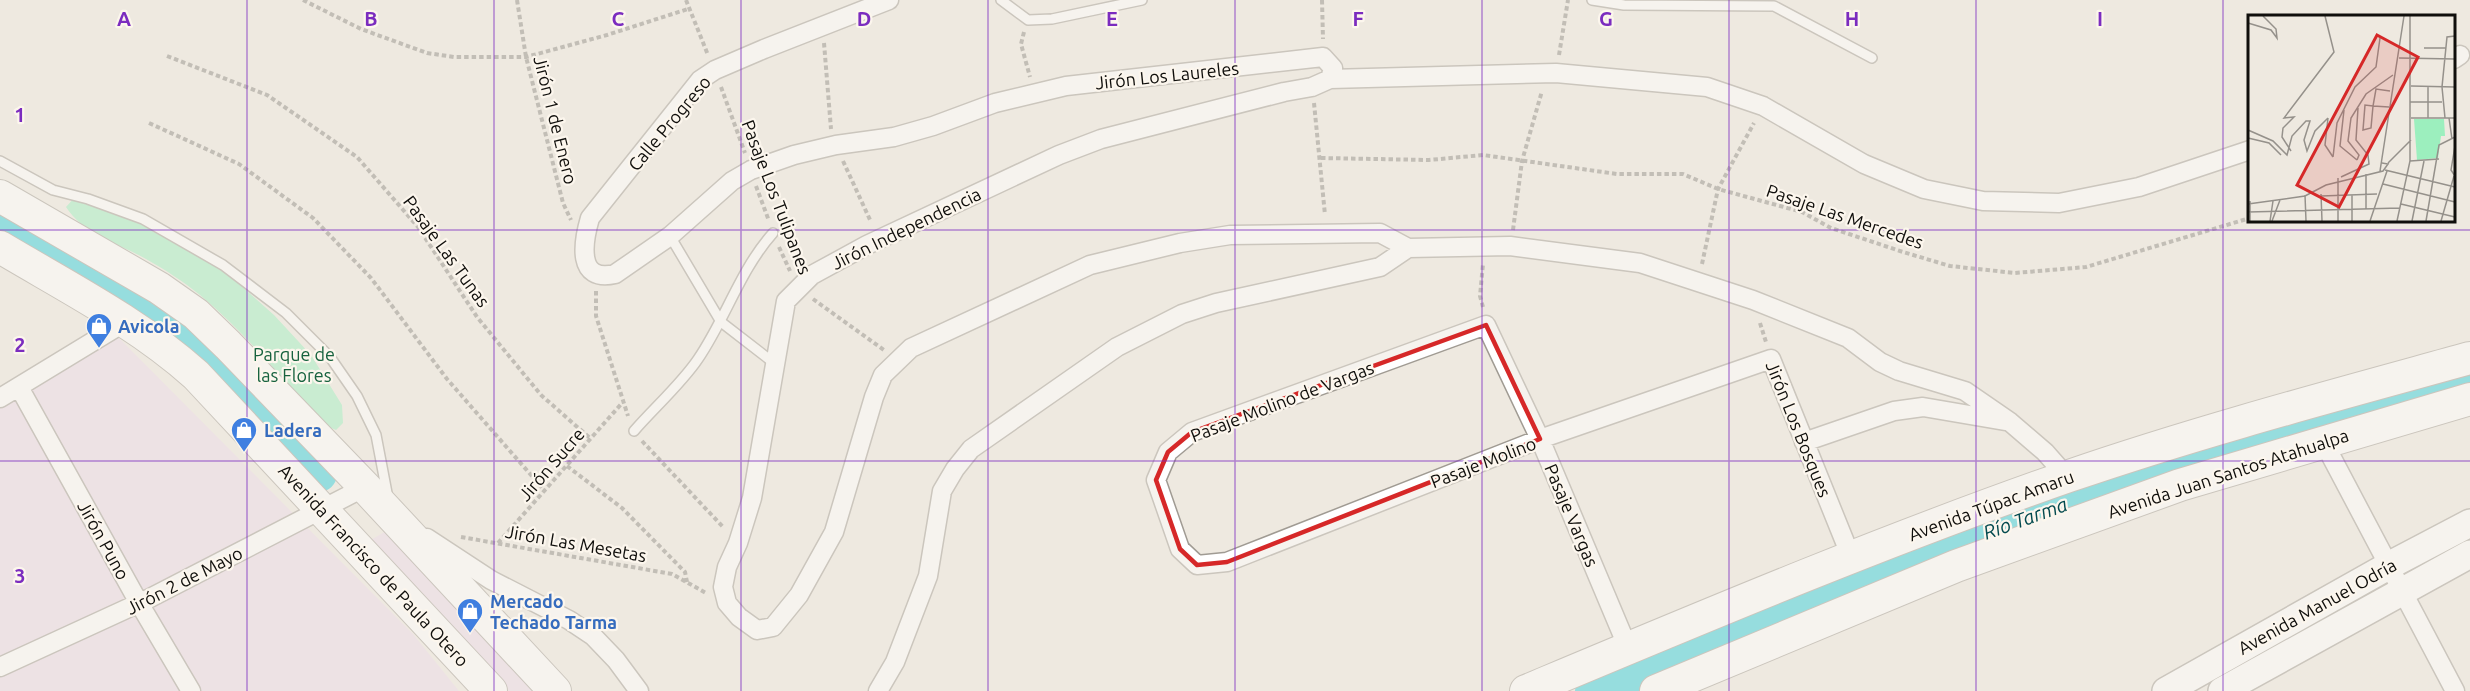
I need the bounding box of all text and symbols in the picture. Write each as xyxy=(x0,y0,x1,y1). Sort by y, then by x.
text: A xyxy=(117,7,131,30)
text: B xyxy=(364,7,378,30)
text: C xyxy=(612,7,625,30)
text: D xyxy=(857,7,871,30)
text: E xyxy=(1106,7,1118,30)
text: F xyxy=(1352,7,1364,30)
text: G xyxy=(1599,7,1613,30)
text: H xyxy=(1845,7,1859,30)
text: I xyxy=(2097,7,2103,30)
inset map xyxy=(2248,15,2455,222)
street label: Jirón 1 de Enero xyxy=(530,54,582,186)
street label: Jirón Los Laureles xyxy=(1094,57,1240,92)
street label: Calle Progreso xyxy=(624,72,714,174)
text: 1 xyxy=(14,103,26,126)
street label: Pasaje Los Tulipanes xyxy=(738,117,816,277)
street label: Pasaje Las Mercedes xyxy=(1764,180,1926,252)
street label: Jirón Independencia xyxy=(828,183,984,273)
street label: Pasaje Las Tunas xyxy=(400,191,494,311)
shop icon: Avicola xyxy=(84,311,114,349)
place label: Avicola xyxy=(118,316,180,336)
text: 2 xyxy=(14,333,26,356)
park label: Parque de las Flores xyxy=(253,344,335,385)
street label: Pasaje Molino de Vargas xyxy=(1188,357,1377,445)
street label: Jirón Los Bosques xyxy=(1763,358,1835,500)
shop icon: Ladera xyxy=(229,415,259,453)
place label: Ladera xyxy=(264,420,322,440)
street label: Jirón Sucre xyxy=(514,424,588,504)
street label: Avenida Juan Santos Atahualpa xyxy=(2105,425,2351,521)
street label: Pasaje Molino xyxy=(1427,433,1539,491)
street label: Avenida Francisco de Paula Otero xyxy=(275,460,473,670)
street label: Pasaje Vargas xyxy=(1541,460,1603,570)
street label: Avenida Túpac Amaru xyxy=(1906,466,2076,544)
water label: Río Tarma xyxy=(1980,492,2071,544)
street label: Jirón Puno xyxy=(74,497,134,583)
street label: Jirón Las Mesetas xyxy=(504,521,648,565)
street label: Jirón 2 de Mayo xyxy=(122,542,246,618)
street label: Avenida Manuel Odría xyxy=(2234,554,2400,658)
text: 3 xyxy=(14,564,26,587)
place label: Mercado Techado Tarma xyxy=(490,591,617,632)
shop icon: Mercado Techado Tarma xyxy=(455,596,485,634)

